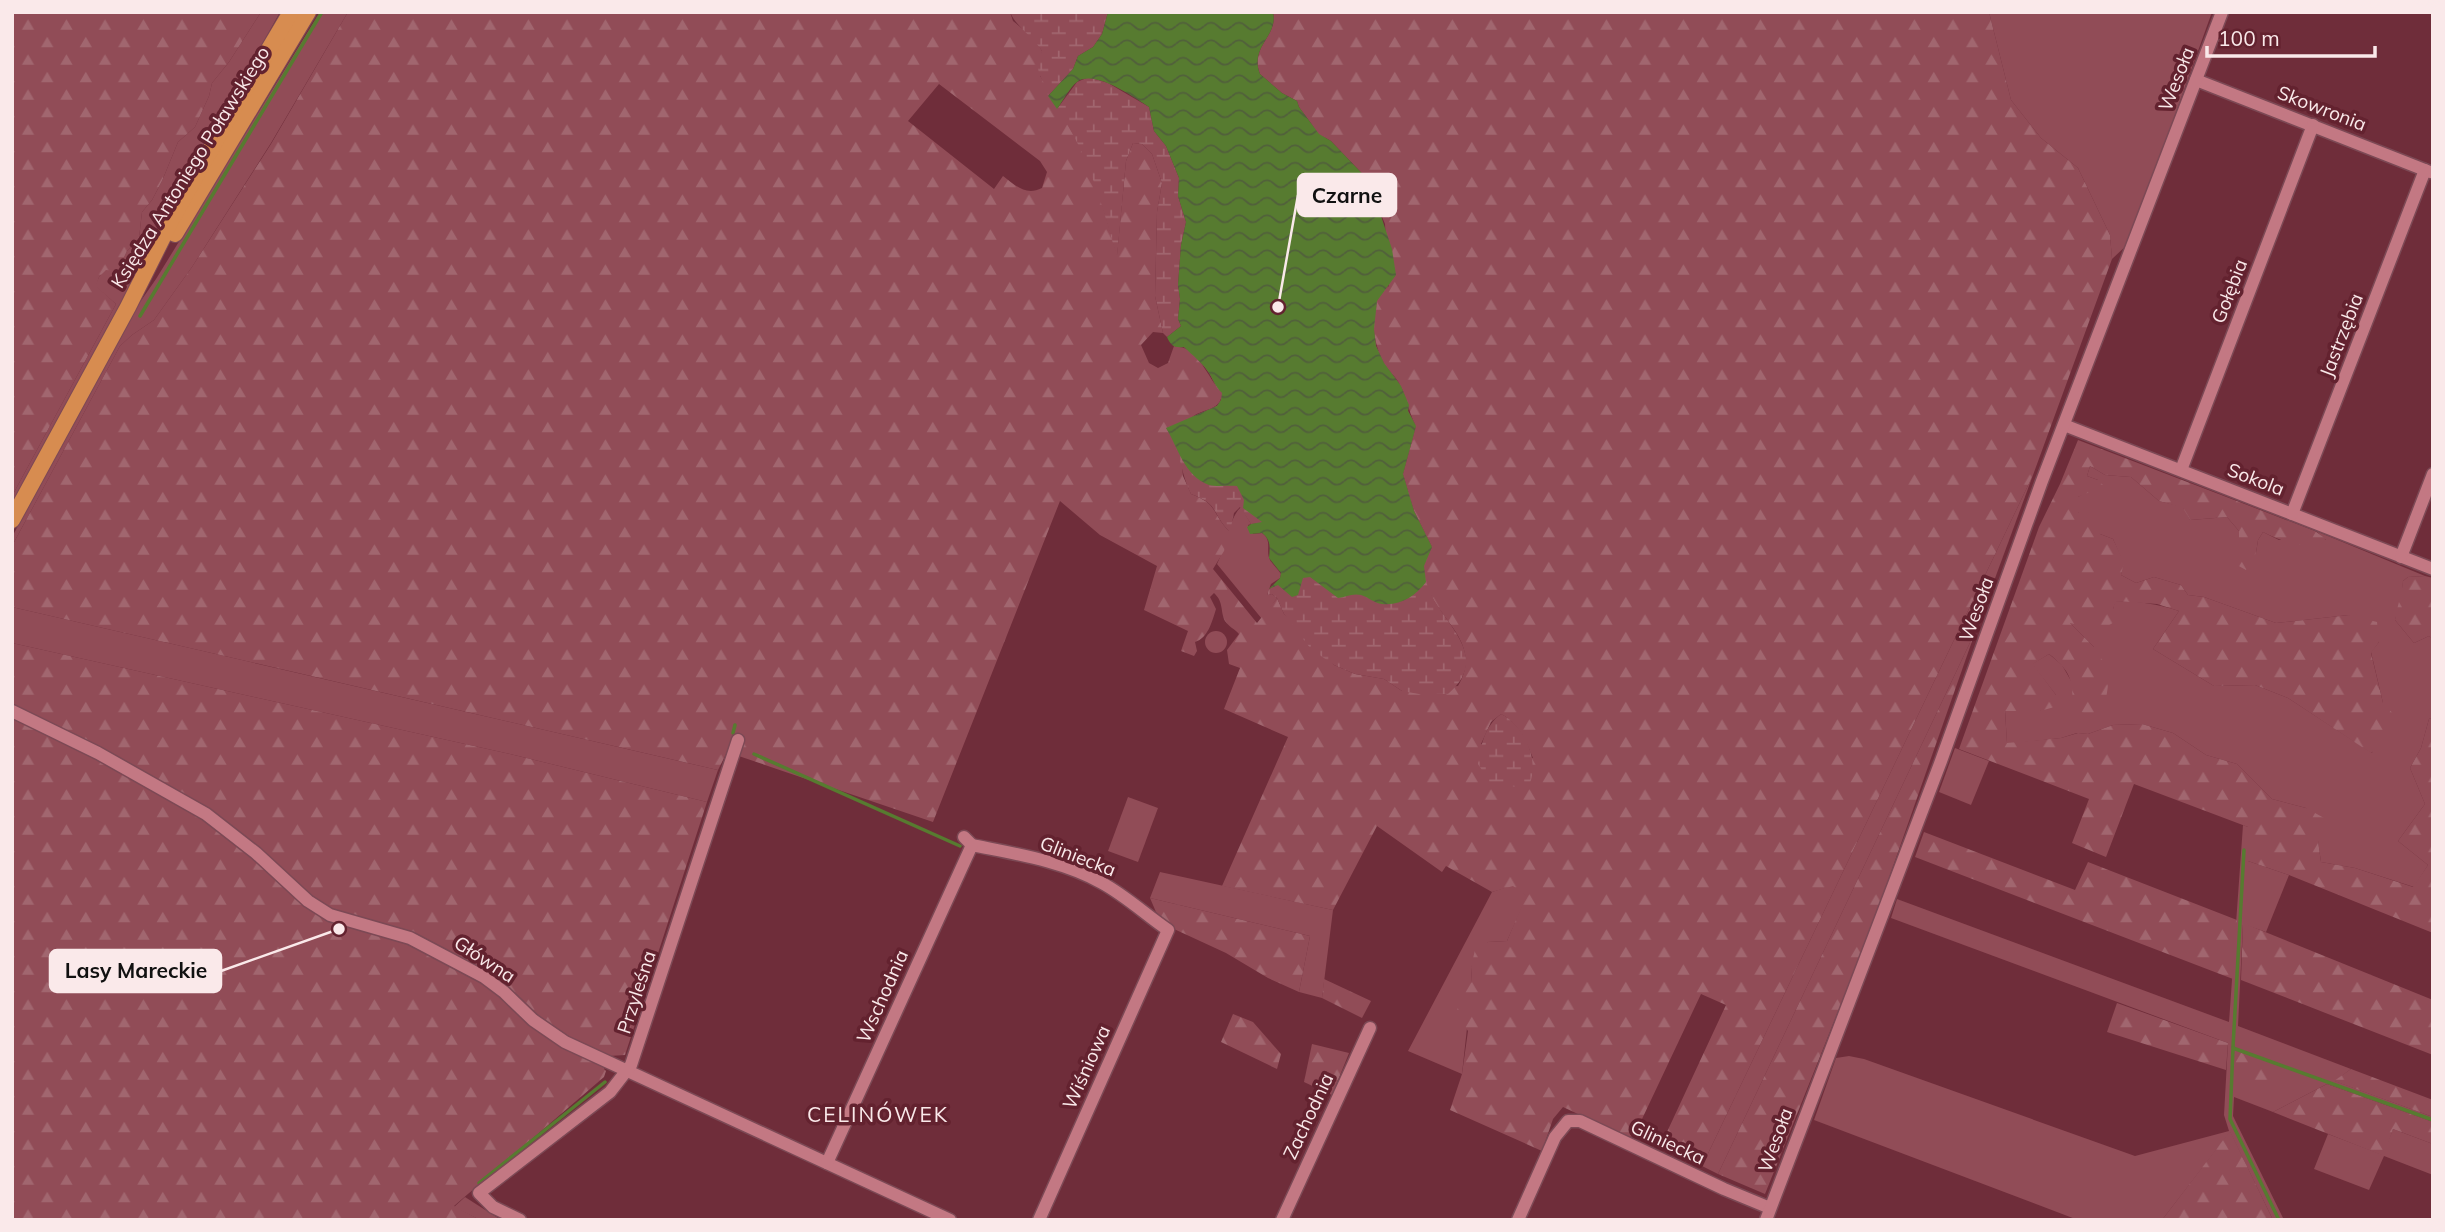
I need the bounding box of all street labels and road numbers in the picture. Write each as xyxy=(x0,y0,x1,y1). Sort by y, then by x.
street label: Księdza Antoniego Poławskiego xyxy=(105,42,275,292)
street label: Wesoła xyxy=(2153,44,2199,114)
street label: Skowronia xyxy=(2274,80,2370,136)
street label: Gołębia xyxy=(2206,255,2252,327)
street label: Jastrzębia xyxy=(2314,290,2368,380)
street label: Sokola xyxy=(2224,457,2288,501)
street label: Wesoła xyxy=(1953,574,1999,644)
street label: Gliniecka xyxy=(1037,831,1119,881)
street label: Główna xyxy=(450,930,520,988)
street label: Wschodnia xyxy=(851,946,913,1046)
street label: Przyleśna xyxy=(611,948,661,1036)
street label: Wiśniowa xyxy=(1057,1021,1115,1113)
street label: Zachodnia xyxy=(1278,1069,1338,1163)
street label: Wesoła xyxy=(1752,1105,1798,1175)
street label: Gliniecka xyxy=(1627,1114,1709,1170)

